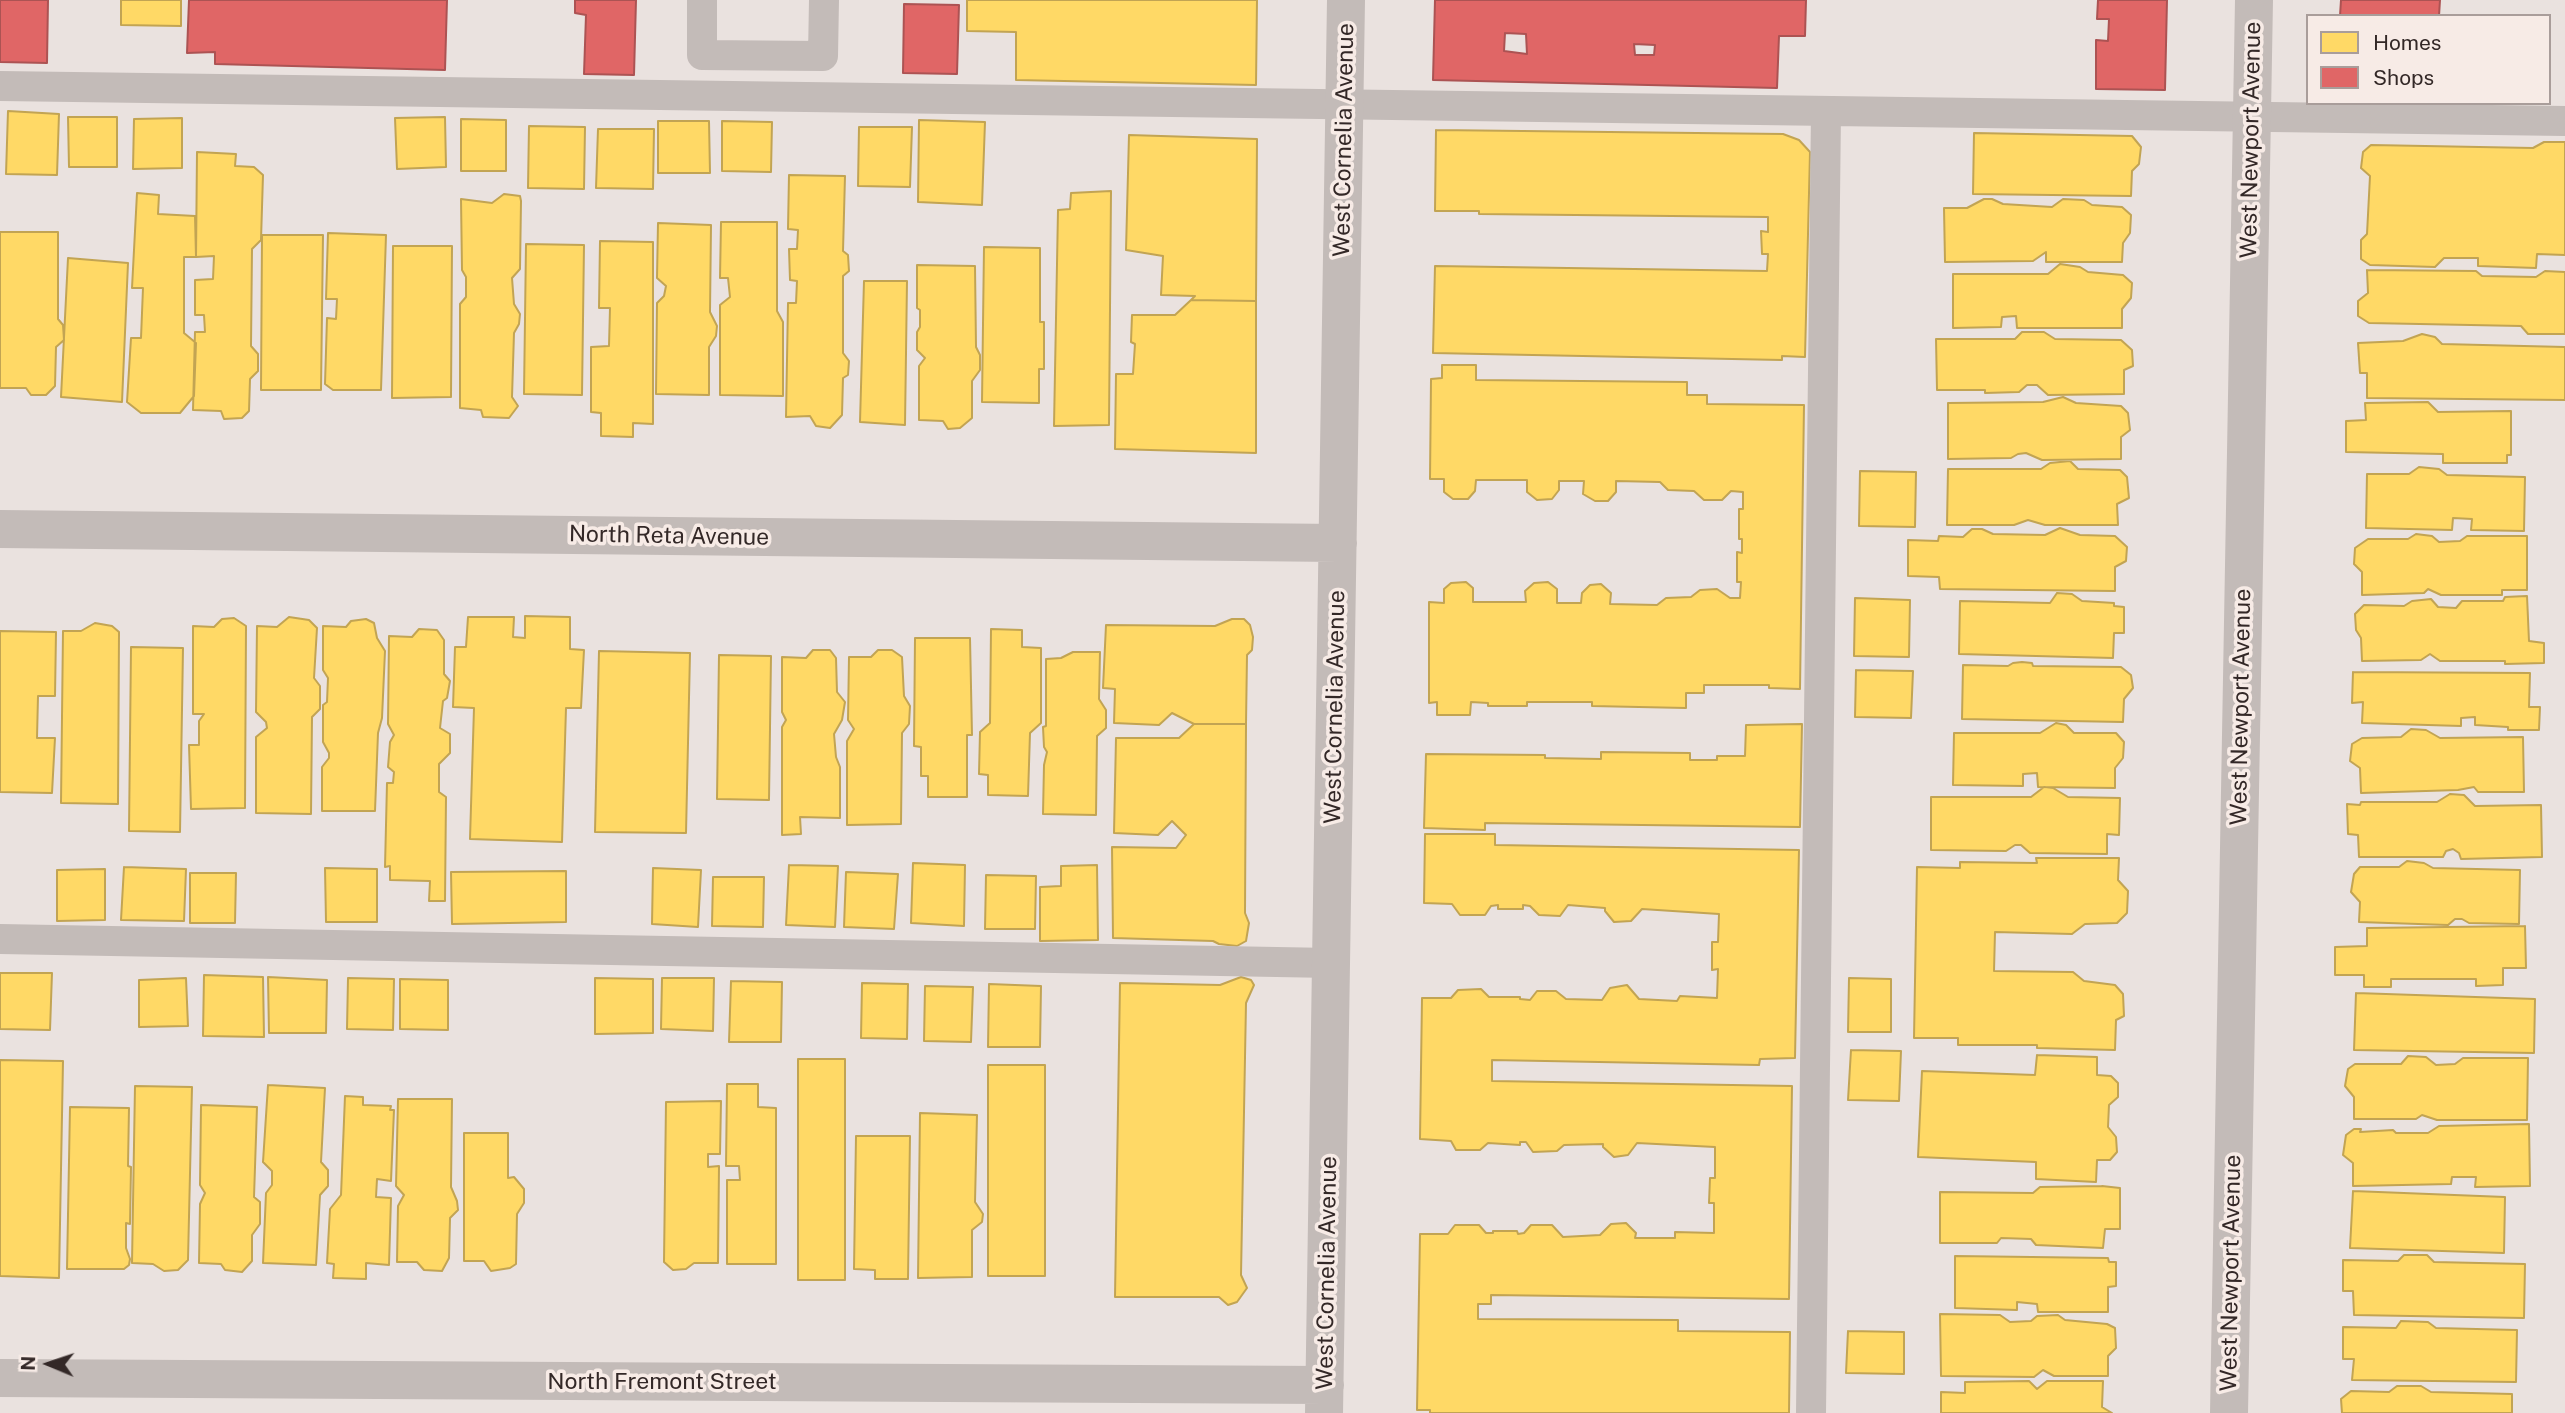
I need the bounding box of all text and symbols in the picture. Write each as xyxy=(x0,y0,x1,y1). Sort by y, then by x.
legend xyxy=(2306,14,2551,105)
street label: West Newport Avenue xyxy=(2235,21,2267,259)
street label: West Cornelia Avenue xyxy=(1328,23,1360,257)
text: Homes xyxy=(2373,30,2441,55)
text: Shops xyxy=(2373,65,2434,90)
street label: North Reta Avenue xyxy=(569,520,769,552)
street label: West Newport Avenue xyxy=(2225,588,2257,826)
street label: West Cornelia Avenue xyxy=(1319,590,1351,824)
street label: West Newport Avenue xyxy=(2215,1154,2247,1392)
street label: West Cornelia Avenue xyxy=(1311,1156,1343,1390)
north arrow xyxy=(14,1329,84,1399)
text: N xyxy=(17,1355,39,1371)
street label: North Fremont Street xyxy=(547,1368,777,1396)

